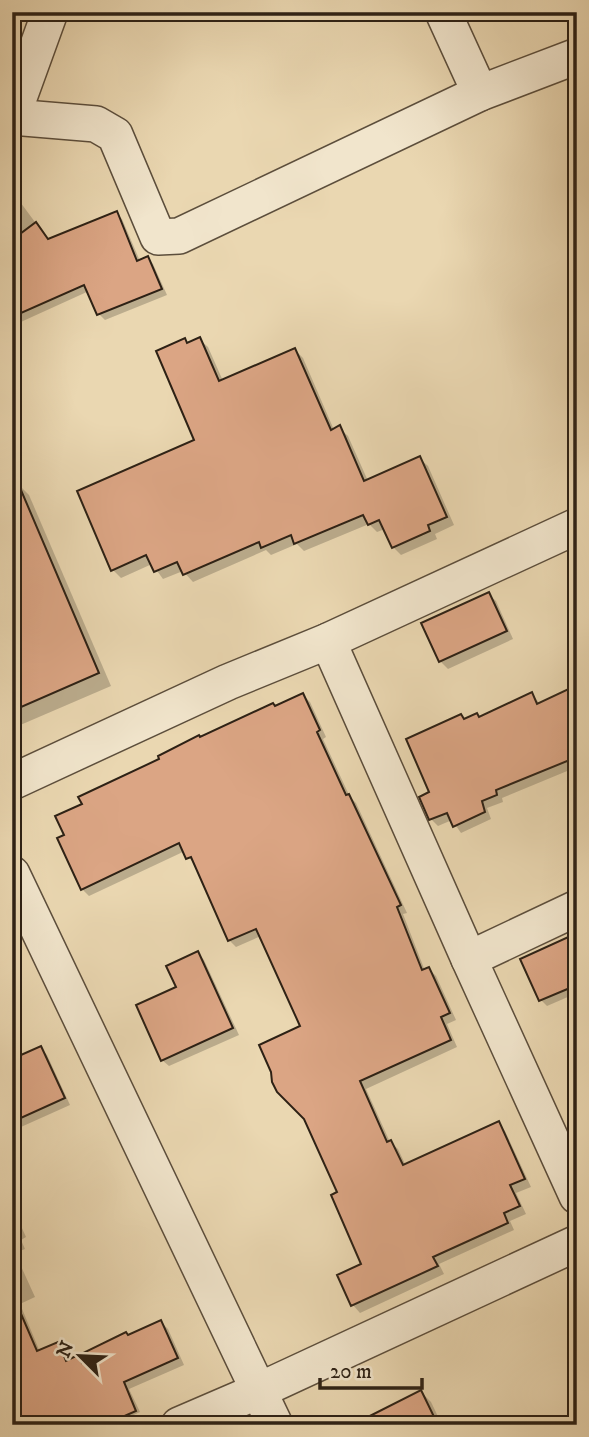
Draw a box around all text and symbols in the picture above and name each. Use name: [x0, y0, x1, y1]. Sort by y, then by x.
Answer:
north arrow: [46, 1322, 116, 1392]
text: N: [52, 1338, 80, 1362]
scale bar: [320, 1346, 421, 1390]
text: 20 m: [330, 1359, 372, 1385]

